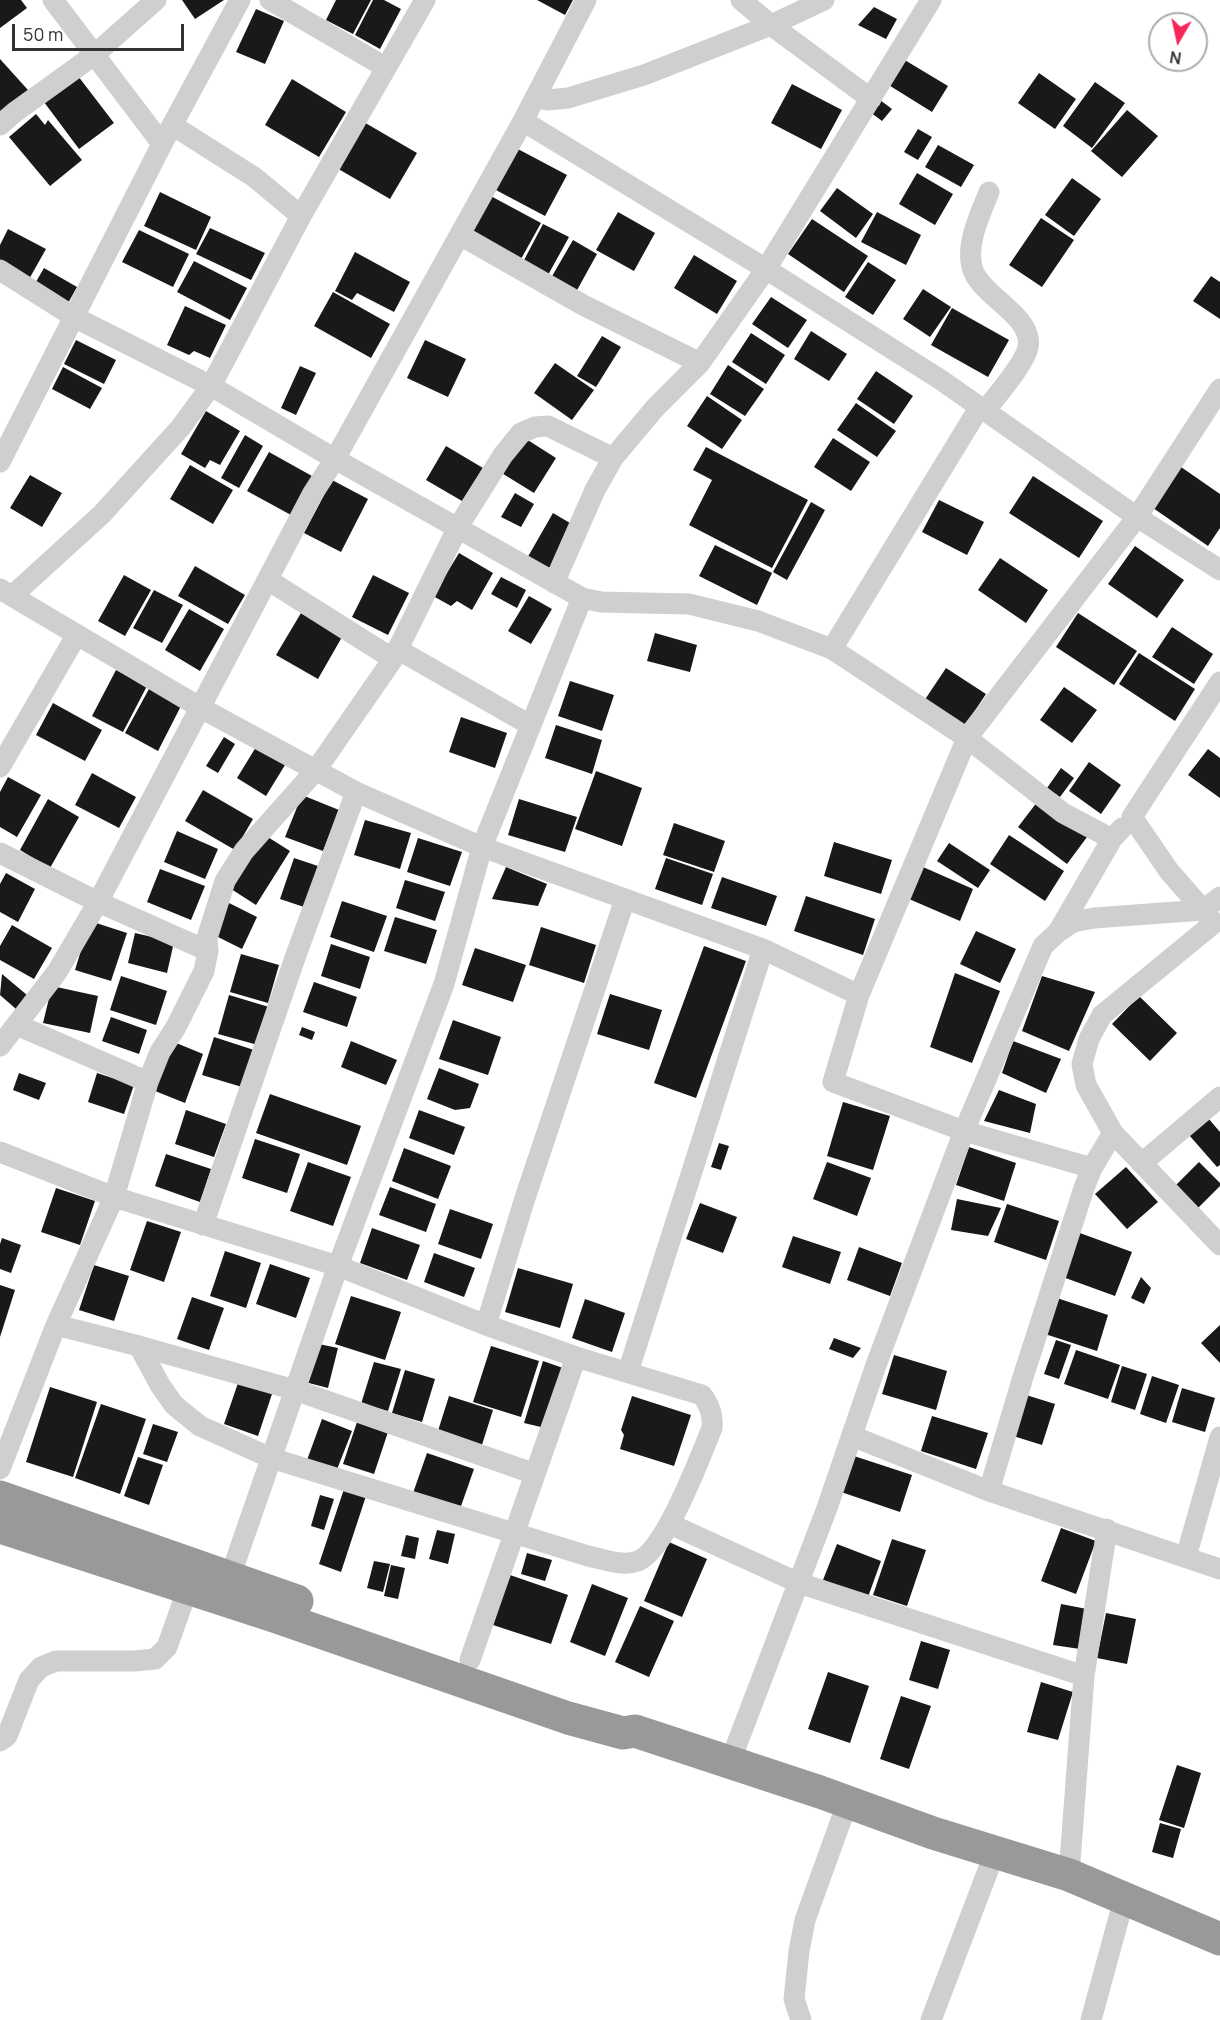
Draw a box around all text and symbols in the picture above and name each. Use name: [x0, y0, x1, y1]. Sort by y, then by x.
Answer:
scale bar: [15, 12, 188, 50]
north arrow: [1148, 12, 1208, 72]
text: 50 m: [23, 22, 63, 46]
text: N: [1168, 46, 1183, 70]

